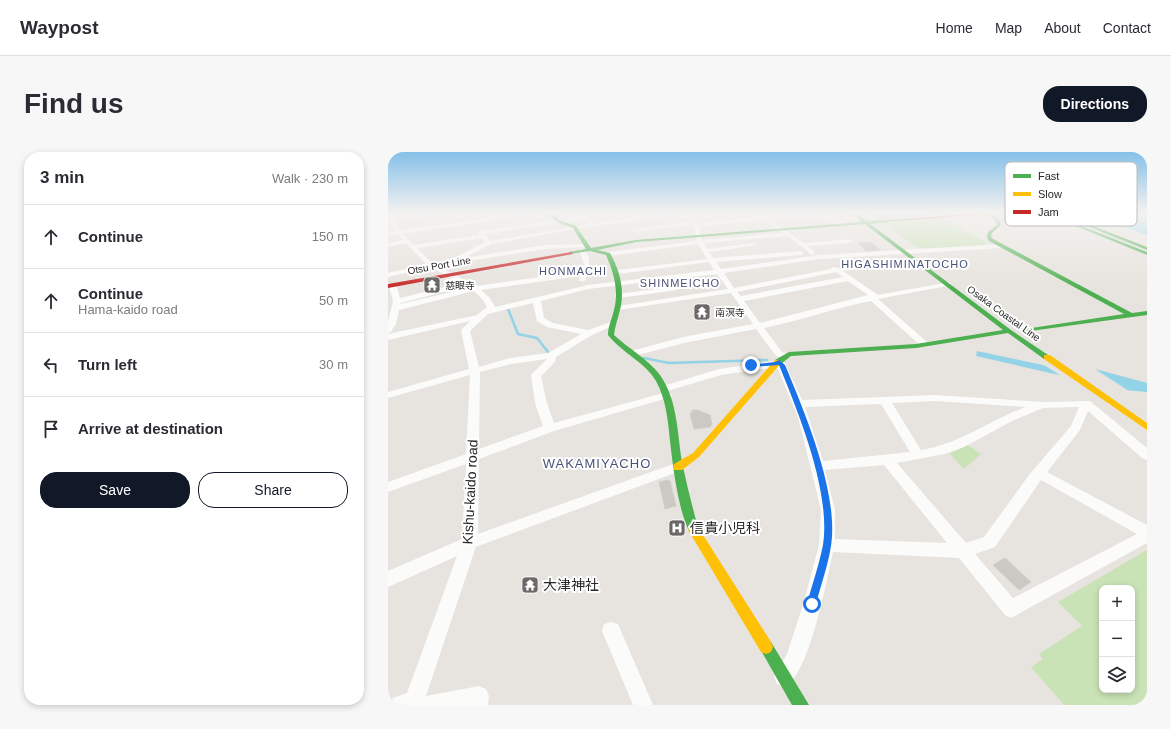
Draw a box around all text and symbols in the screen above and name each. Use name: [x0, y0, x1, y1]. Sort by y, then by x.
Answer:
text: Waypost: [20, 17, 98, 38]
text: Home: [936, 20, 973, 36]
text: Map: [995, 20, 1022, 36]
text: About: [1044, 20, 1081, 36]
text: Contact: [1103, 20, 1151, 36]
button: Directions: [1043, 86, 1147, 122]
text: Find us: [24, 88, 124, 119]
legend: [1005, 162, 1137, 226]
text: 3 min: [40, 168, 84, 187]
text: Fast: [1038, 170, 1059, 182]
text: Walk · 230 m: [272, 171, 348, 186]
text: Slow: [1038, 188, 1062, 200]
text: Jam: [1038, 206, 1059, 218]
icon: ahead: [40, 226, 62, 248]
text: Continue: [78, 228, 143, 245]
text: 150 m: [312, 229, 348, 244]
street label: Otsu Port Line: [407, 254, 472, 276]
district label: HIGASHIMINATOCHO: [841, 258, 969, 270]
district label: HONMACHI: [539, 265, 607, 277]
temple icon: 慈眼寺: [422, 275, 442, 295]
district label: SHINMEICHO: [640, 277, 720, 289]
place label: 慈眼寺: [445, 280, 475, 291]
street label: Osaka Coastal Line: [965, 283, 1043, 344]
text: Continue: [78, 285, 143, 302]
icon: ahead: [40, 290, 62, 312]
text: 50 m: [319, 293, 348, 308]
text: Hama-kaido road: [78, 302, 178, 317]
temple icon: 南溟寺: [692, 302, 712, 322]
place label: 南溟寺: [715, 307, 745, 318]
icon: left: [40, 354, 62, 376]
text: Turn left: [78, 356, 137, 373]
route end: [742, 356, 760, 374]
text: 30 m: [319, 357, 348, 372]
icon: arrive: [40, 418, 62, 440]
text: Arrive at destination: [78, 420, 223, 437]
street label: Kishu-kaido road: [459, 439, 481, 545]
district label: WAKAMIYACHO: [543, 456, 651, 471]
button: Save: [40, 472, 190, 508]
button: Share: [198, 472, 348, 508]
hospital icon: 信貴小児科: [667, 518, 687, 538]
place label: 信貴小児科: [690, 520, 760, 536]
temple icon: 大津神社: [520, 575, 540, 595]
place label: 大津神社: [543, 577, 599, 593]
map controls: [1099, 585, 1135, 693]
button: +: [1099, 585, 1135, 621]
route start: [803, 595, 821, 613]
button: −: [1099, 621, 1135, 657]
button: layers: [1099, 657, 1135, 693]

